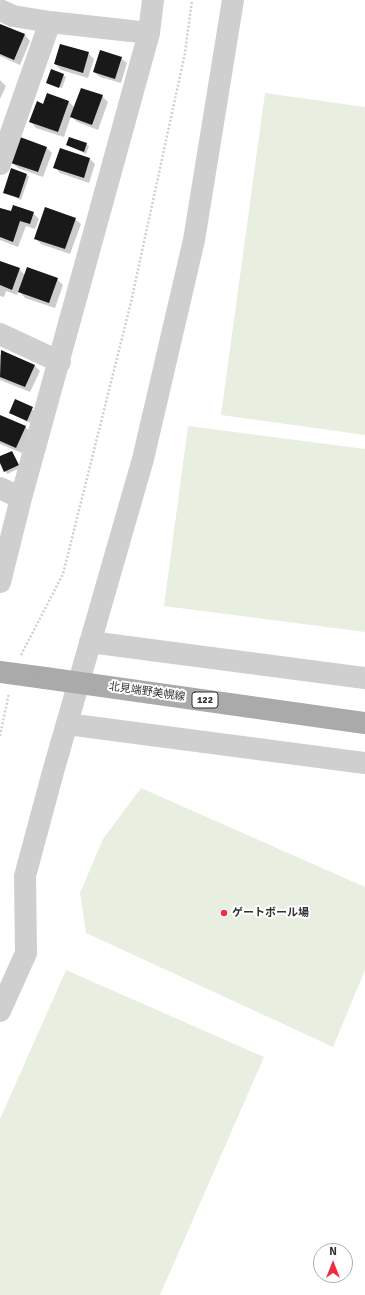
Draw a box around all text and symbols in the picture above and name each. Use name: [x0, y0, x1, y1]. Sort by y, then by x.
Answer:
street label: 北見端野美幌線: [108, 680, 186, 704]
road number: 122: [192, 692, 218, 708]
place label: ゲートボール場: [232, 906, 309, 920]
marker: ゲートボール場: [219, 908, 229, 918]
north arrow: [313, 1243, 353, 1283]
text: N: [329, 1245, 337, 1258]

